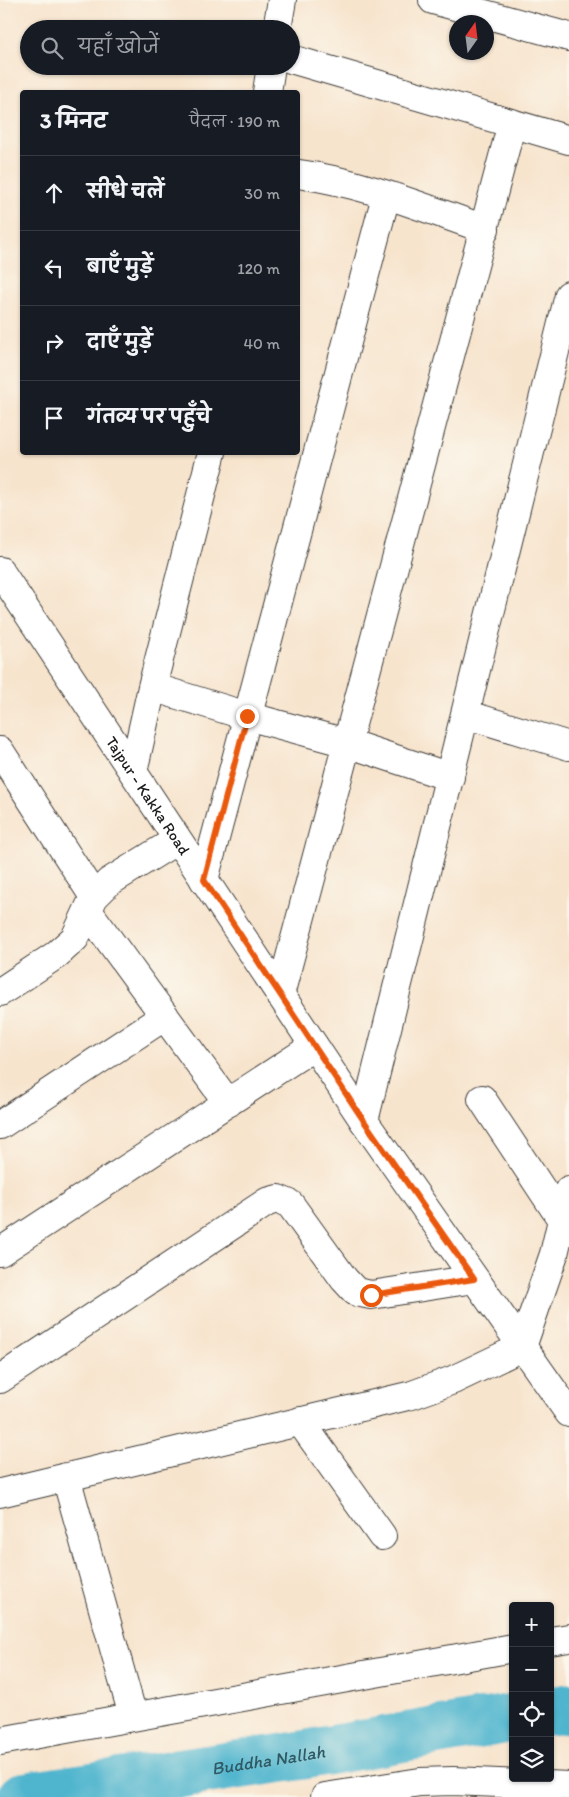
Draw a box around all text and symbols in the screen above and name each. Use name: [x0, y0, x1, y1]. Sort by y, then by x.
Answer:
north arrow: [449, 15, 494, 60]
search box: [20, 20, 300, 75]
icon: search: [38, 34, 66, 62]
text: यहाँ खोजें: [78, 35, 159, 58]
text: 3 मिनट: [40, 108, 107, 133]
text: पैदल · 190 m: [189, 112, 280, 131]
icon: ahead: [40, 179, 68, 207]
text: सीधे चलें: [87, 180, 164, 203]
text: 30 m: [244, 184, 280, 203]
icon: left: [40, 254, 68, 282]
text: बाएँ मुड़ें: [87, 255, 153, 278]
text: 120 m: [237, 259, 280, 278]
icon: right: [40, 329, 68, 357]
text: दाएँ मुड़ें: [87, 330, 153, 353]
text: 40 m: [243, 334, 280, 353]
icon: arrive: [40, 404, 68, 432]
text: गंतव्य पर पहुँचे: [87, 405, 211, 428]
route end: [236, 705, 259, 728]
street label: Tajpur - Kakka Road: [102, 733, 194, 859]
route start: [360, 1284, 383, 1307]
map controls: [509, 1602, 554, 1782]
button: +: [509, 1602, 554, 1647]
button: −: [509, 1647, 554, 1692]
button: locate: [509, 1692, 554, 1737]
button: layers: [509, 1737, 554, 1782]
water label: Buddha Nallah: [210, 1740, 327, 1780]

